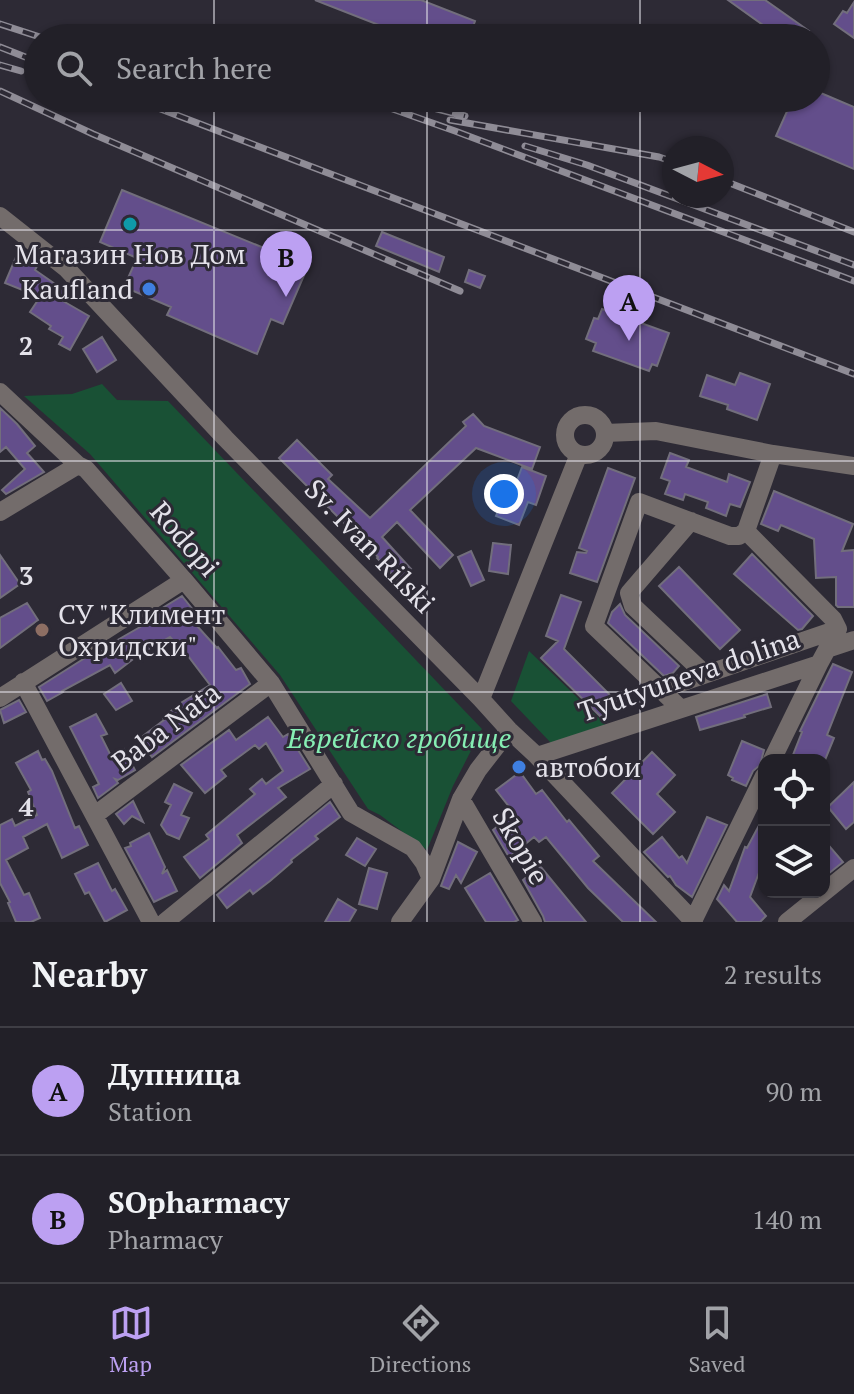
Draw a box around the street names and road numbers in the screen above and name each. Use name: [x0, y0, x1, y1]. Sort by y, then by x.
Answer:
street label: Sv. Ivan Rilski: [297, 471, 444, 621]
street label: Rodopi: [143, 493, 228, 584]
street label: Tyutyuneva dolina: [573, 619, 805, 730]
street label: Baba Nata: [104, 674, 227, 780]
street label: Skopie: [485, 801, 558, 891]

